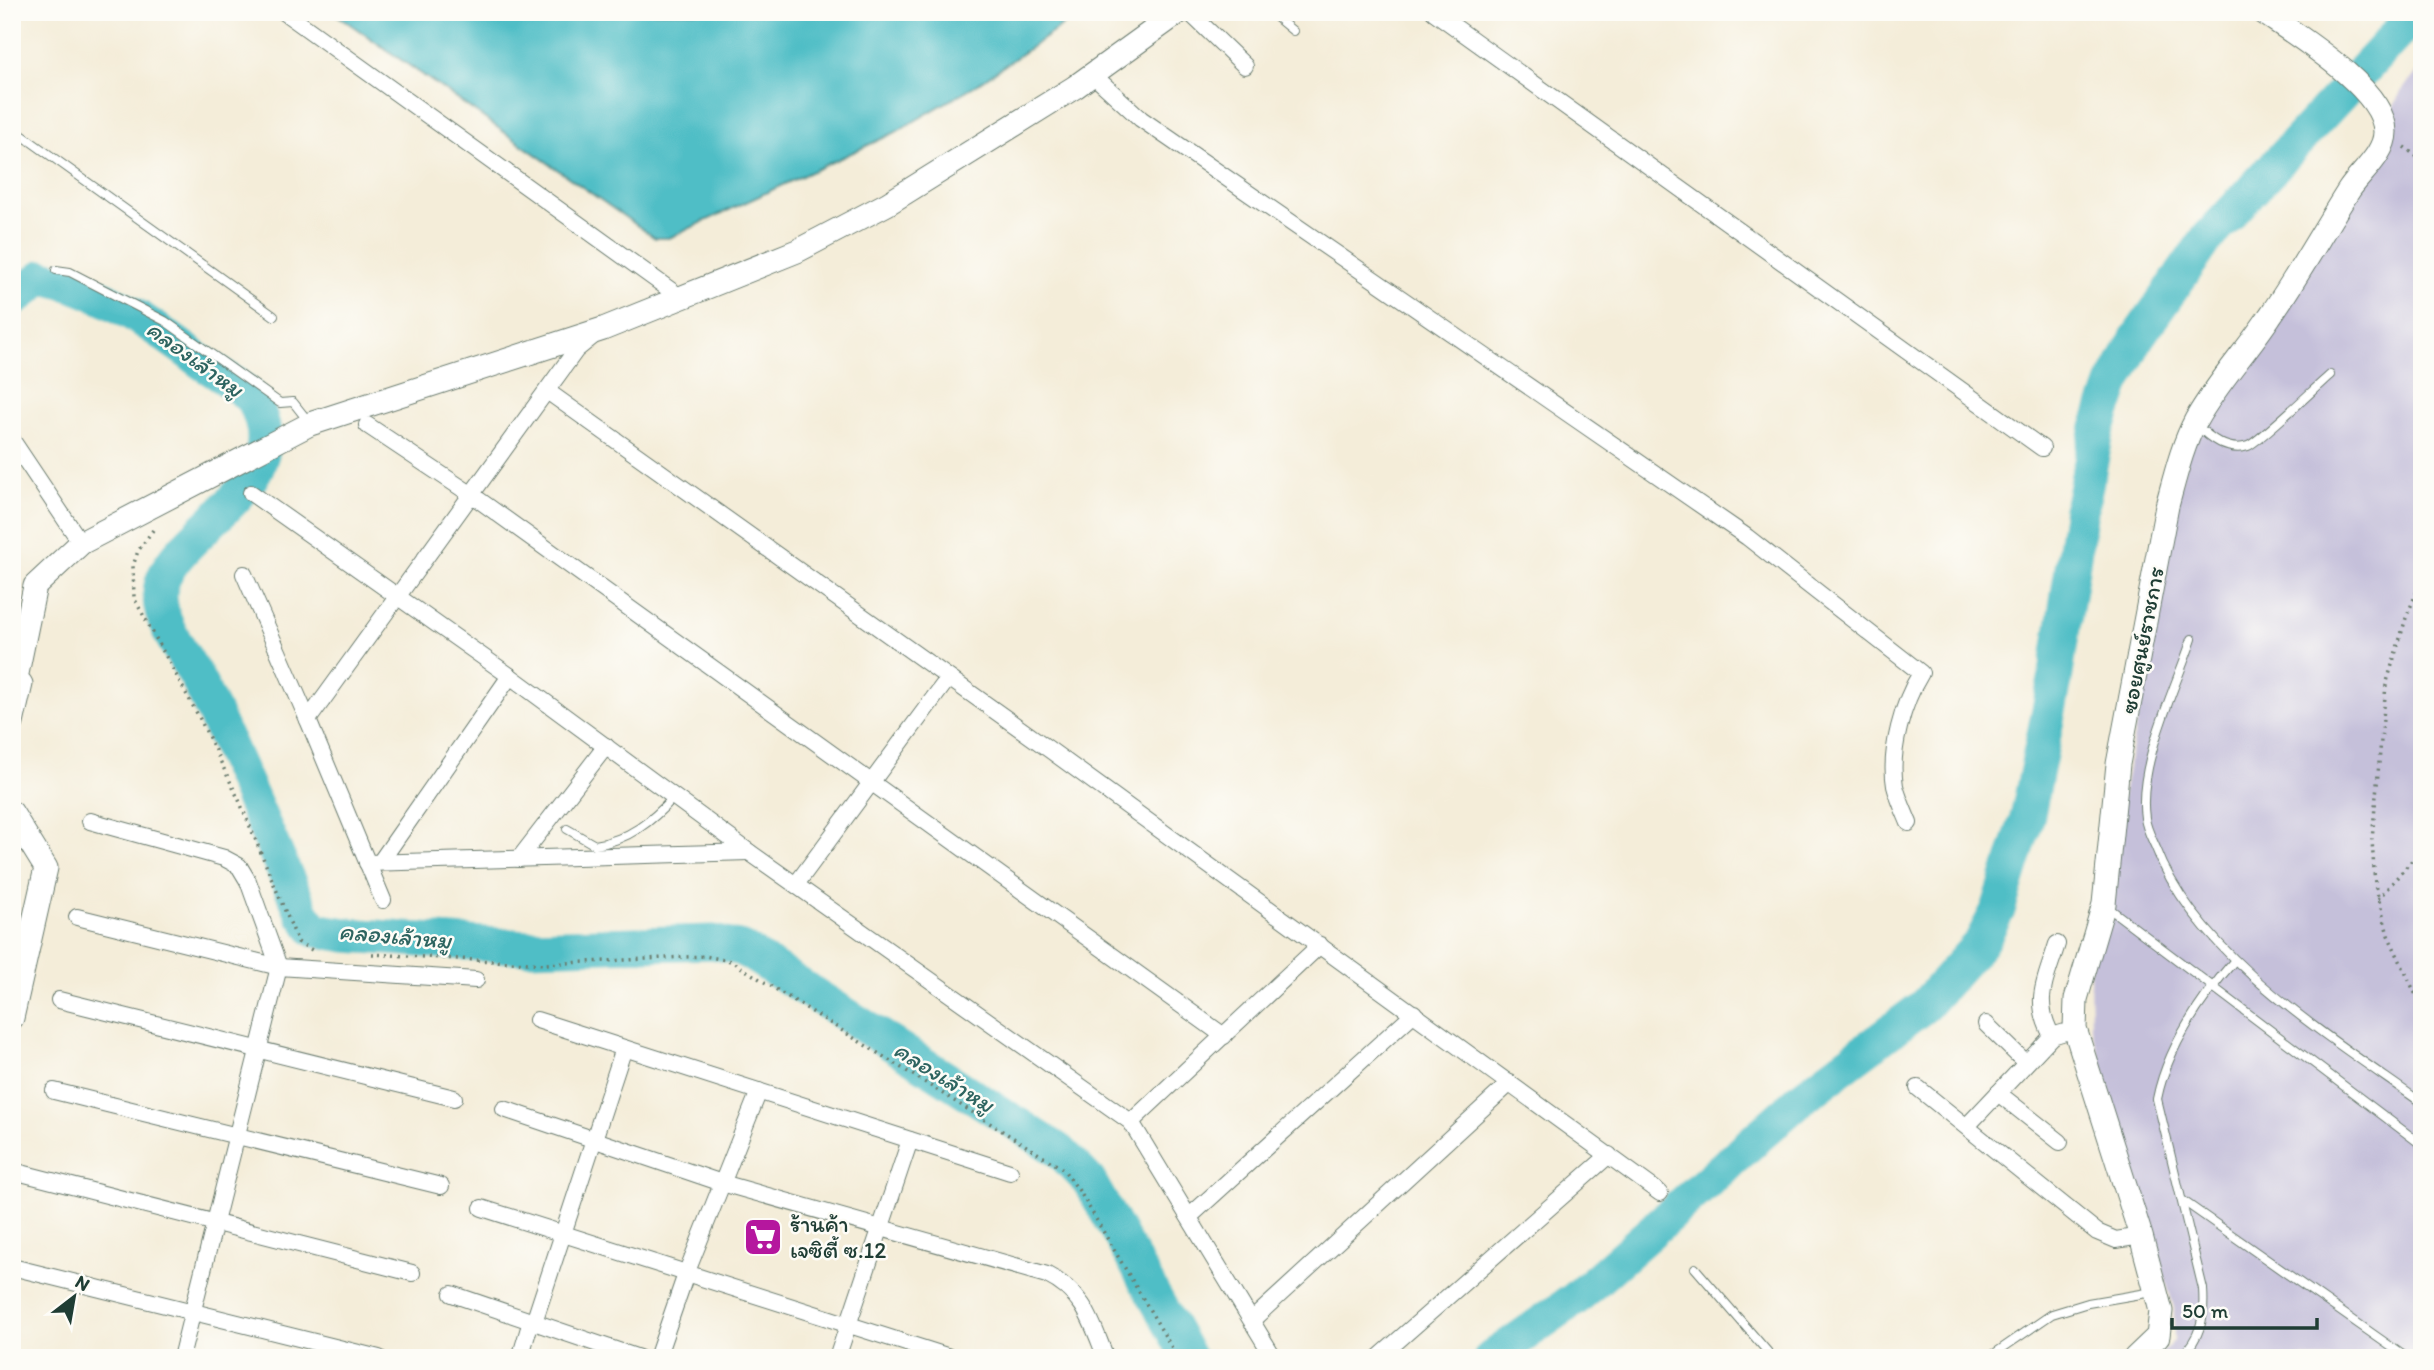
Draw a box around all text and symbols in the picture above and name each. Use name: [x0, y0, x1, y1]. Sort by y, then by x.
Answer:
water label: คลองเล้าหมู: [140, 314, 250, 406]
street label: ซอยศูนย์ราชการ: [2114, 564, 2172, 716]
water label: คลองเล้าหมู: [338, 916, 454, 957]
water label: คลองเล้าหมู: [888, 1035, 1001, 1121]
place label: ร้านค้า เจซิตี้ ซ.12: [790, 1210, 886, 1264]
supermarket icon: ร้านค้า เจซิตี้ ซ.12: [742, 1216, 784, 1258]
north arrow: [38, 1262, 108, 1332]
text: N: [71, 1270, 94, 1296]
scale bar: [2172, 1286, 2317, 1330]
text: 50 m: [2182, 1298, 2229, 1323]

